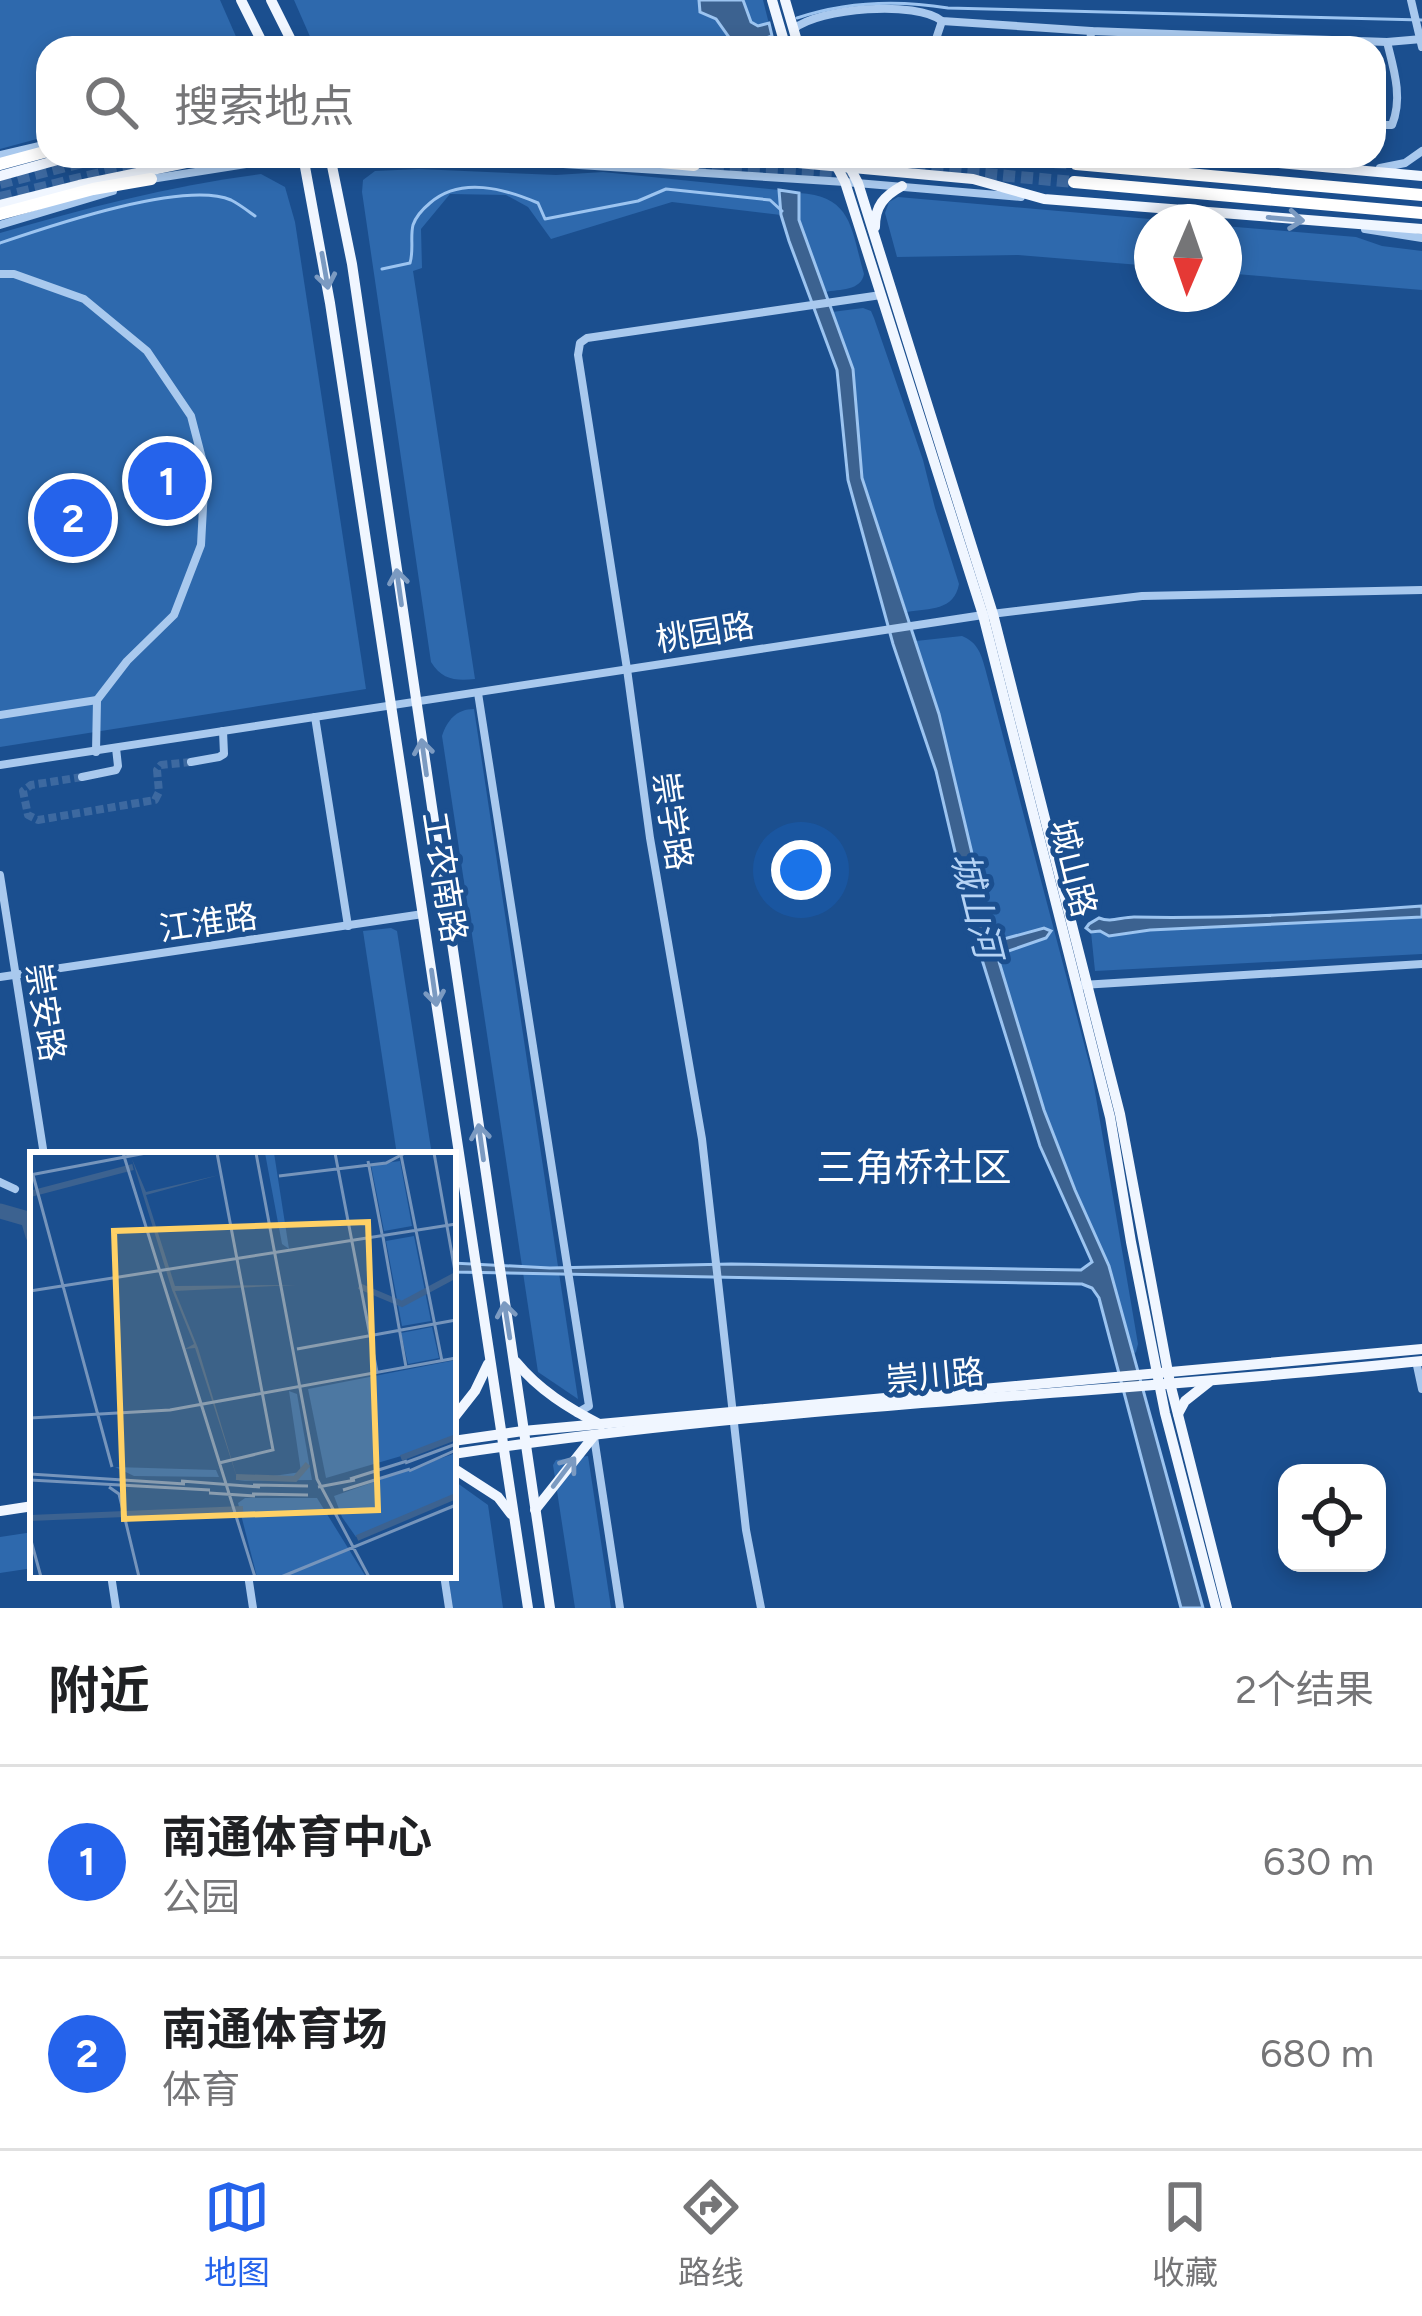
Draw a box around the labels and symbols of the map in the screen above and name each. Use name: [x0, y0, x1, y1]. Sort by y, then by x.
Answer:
north arrow: [1134, 204, 1242, 312]
one-way arrow: [1266, 208, 1305, 231]
one-way arrow: [314, 251, 337, 290]
pin: 1: [128, 436, 206, 526]
pin: 2: [34, 473, 112, 563]
one-way arrow: [387, 568, 410, 607]
street label: 桃园路: [653, 605, 757, 659]
one-way arrow: [412, 738, 435, 777]
street label: 崇学路: [646, 769, 700, 873]
street label: 工农南路: [415, 809, 474, 945]
street label: 城山路: [1043, 815, 1104, 921]
your location: [771, 840, 831, 900]
water label: 城山河: [943, 848, 1012, 969]
street label: 江淮路: [156, 896, 260, 949]
street label: 崇安路: [19, 960, 73, 1064]
one-way arrow: [423, 968, 446, 1007]
one-way arrow: [469, 1124, 492, 1163]
district label: 三角桥社区: [816, 1144, 1012, 1191]
inset map: [30, 1152, 456, 1578]
one-way arrow: [495, 1301, 518, 1340]
street label: 崇川路: [884, 1352, 986, 1399]
one-way arrow: [550, 1457, 576, 1489]

